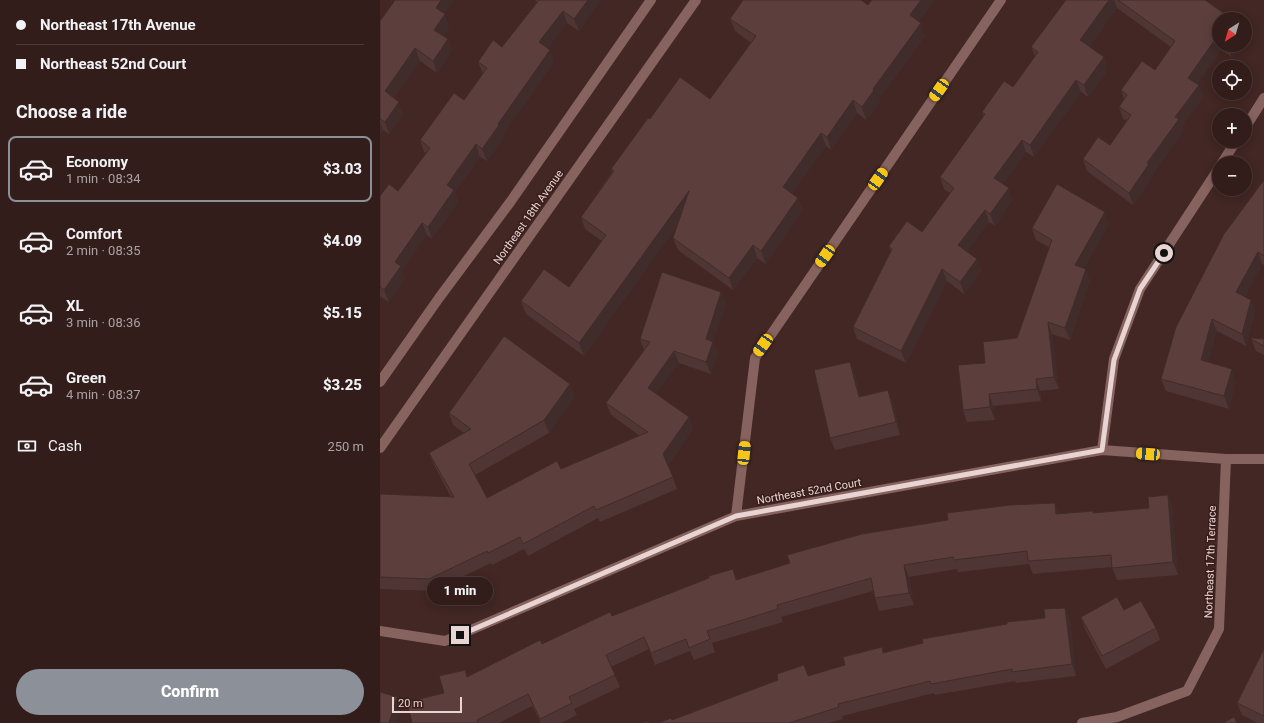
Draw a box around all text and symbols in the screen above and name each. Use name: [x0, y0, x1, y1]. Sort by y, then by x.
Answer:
north arrow: [1212, 12, 1252, 52]
map controls: [1212, 12, 1252, 196]
text: Northeast 17th Avenue: [40, 16, 196, 34]
text: Northeast 52nd Court: [40, 55, 186, 73]
button: locate: [1212, 60, 1252, 100]
car: [927, 77, 951, 103]
text: Choose a ride: [16, 101, 127, 122]
button: +: [1212, 108, 1252, 148]
icon: car: [18, 151, 54, 187]
text: Economy: [66, 153, 128, 171]
button: −: [1212, 156, 1252, 196]
text: $3.03: [323, 160, 362, 178]
car: [866, 166, 890, 192]
street label: Northeast 18th Avenue: [491, 167, 566, 267]
text: 1 min · 08:34: [66, 171, 141, 186]
icon: car: [18, 223, 54, 259]
text: Comfort: [66, 225, 122, 243]
text: $4.09: [323, 232, 362, 250]
text: 2 min · 08:35: [66, 243, 141, 258]
car: [813, 243, 837, 269]
route start: [1155, 244, 1173, 262]
icon: car: [18, 295, 54, 331]
text: XL: [66, 297, 84, 315]
text: $5.15: [323, 304, 362, 322]
text: 3 min · 08:36: [66, 315, 141, 330]
car: [751, 332, 775, 358]
icon: car: [18, 367, 54, 403]
text: Green: [66, 369, 106, 387]
text: $3.25: [323, 376, 362, 394]
text: 4 min · 08:37: [66, 387, 141, 402]
icon: cash: [16, 435, 38, 457]
text: Cash: [48, 437, 82, 455]
text: 250 m: [327, 439, 364, 454]
car: [737, 440, 751, 466]
car: [1136, 447, 1160, 461]
street label: Northeast 52nd Court: [756, 476, 863, 507]
street label: Northeast 17th Terrace: [1202, 505, 1219, 619]
callout: 1 min: [427, 577, 493, 605]
text: 1 min: [444, 583, 476, 598]
route end: [451, 626, 469, 644]
button: Confirm: [16, 669, 364, 715]
scale bar: [392, 695, 462, 714]
text: 20 m: [398, 697, 423, 710]

